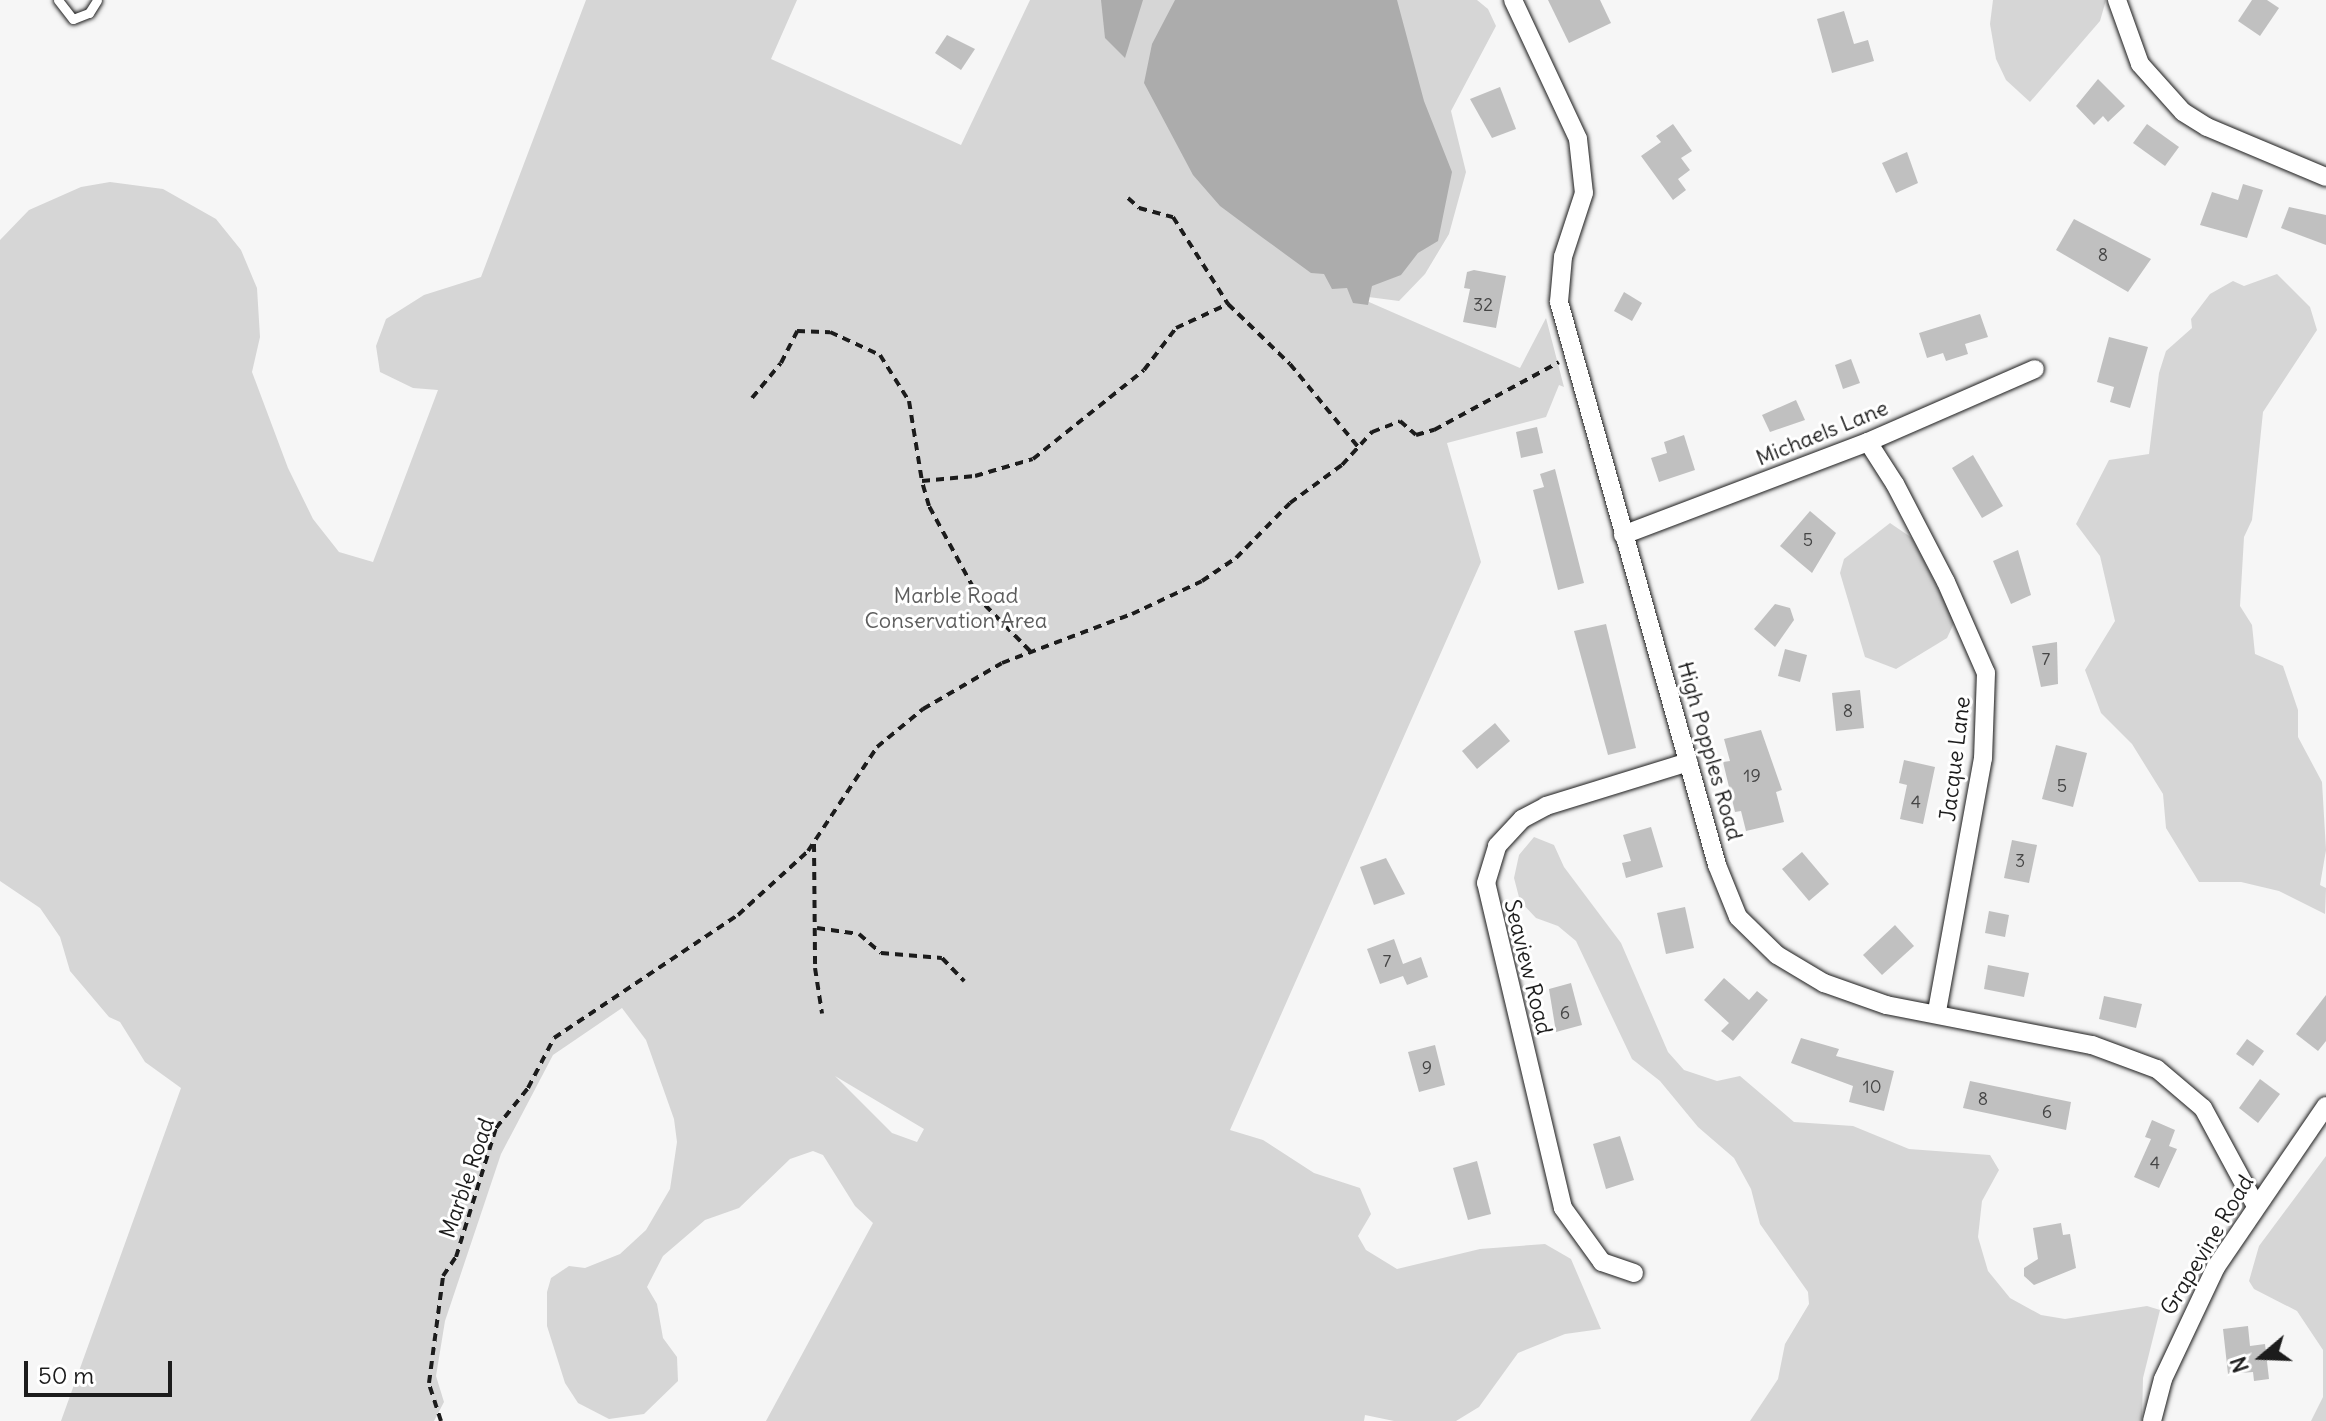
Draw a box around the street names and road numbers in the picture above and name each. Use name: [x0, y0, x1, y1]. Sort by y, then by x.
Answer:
street label: Michaels Lane: [1752, 395, 1892, 471]
street label: High Popples Road: [1672, 659, 1748, 843]
street label: Jacque Lane: [1934, 695, 1976, 823]
street label: Seaview Road: [1498, 897, 1558, 1037]
street label: Marble Road: [434, 1115, 500, 1241]
street label: Grapevine Road: [2155, 1170, 2259, 1320]

